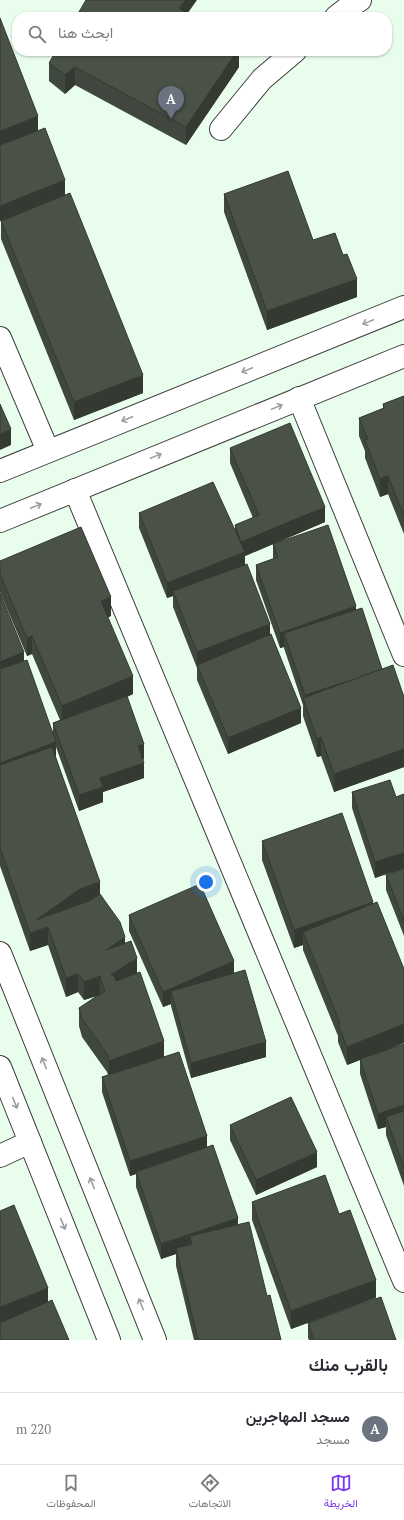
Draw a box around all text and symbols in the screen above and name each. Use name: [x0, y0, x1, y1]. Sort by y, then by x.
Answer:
search box: [12, 12, 392, 56]
text: ابحث هنا: [58, 22, 113, 42]
icon: search: [26, 23, 48, 45]
pin: A: [158, 86, 184, 119]
one-way arrow: [362, 318, 374, 326]
one-way arrow: [242, 367, 254, 375]
one-way arrow: [270, 403, 282, 411]
one-way arrow: [121, 416, 133, 424]
one-way arrow: [150, 452, 162, 460]
one-way arrow: [30, 501, 42, 509]
your location: [196, 872, 216, 892]
one-way arrow: [40, 1057, 47, 1069]
one-way arrow: [11, 1097, 19, 1109]
one-way arrow: [88, 1178, 96, 1190]
one-way arrow: [59, 1218, 67, 1230]
one-way arrow: [136, 1298, 144, 1310]
text: بالقرب منك: [309, 1353, 388, 1376]
text: مسجد المهاجرين: [246, 1406, 350, 1426]
text: 220 m: [16, 1420, 51, 1438]
text: A: [370, 1420, 380, 1438]
text: مسجد: [316, 1430, 350, 1448]
tab: المحفوظات: [46, 1472, 96, 1513]
tab: الاتجاهات: [188, 1472, 231, 1513]
tab: الخريطة: [324, 1472, 358, 1513]

